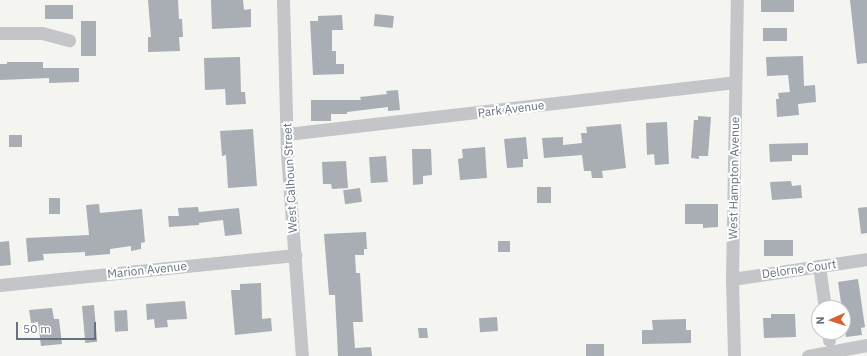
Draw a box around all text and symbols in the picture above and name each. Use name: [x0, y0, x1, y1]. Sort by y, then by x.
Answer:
street label: Park Avenue: [477, 98, 545, 120]
street label: West Hampton Avenue: [726, 117, 742, 239]
street label: West Calhoun Street: [280, 123, 300, 233]
street label: Delorne Court: [761, 257, 837, 281]
street label: Marion Avenue: [106, 259, 188, 281]
north arrow: [811, 300, 851, 340]
scale bar: [18, 314, 98, 340]
text: N: [813, 316, 827, 325]
text: 50 m: [23, 321, 51, 336]

